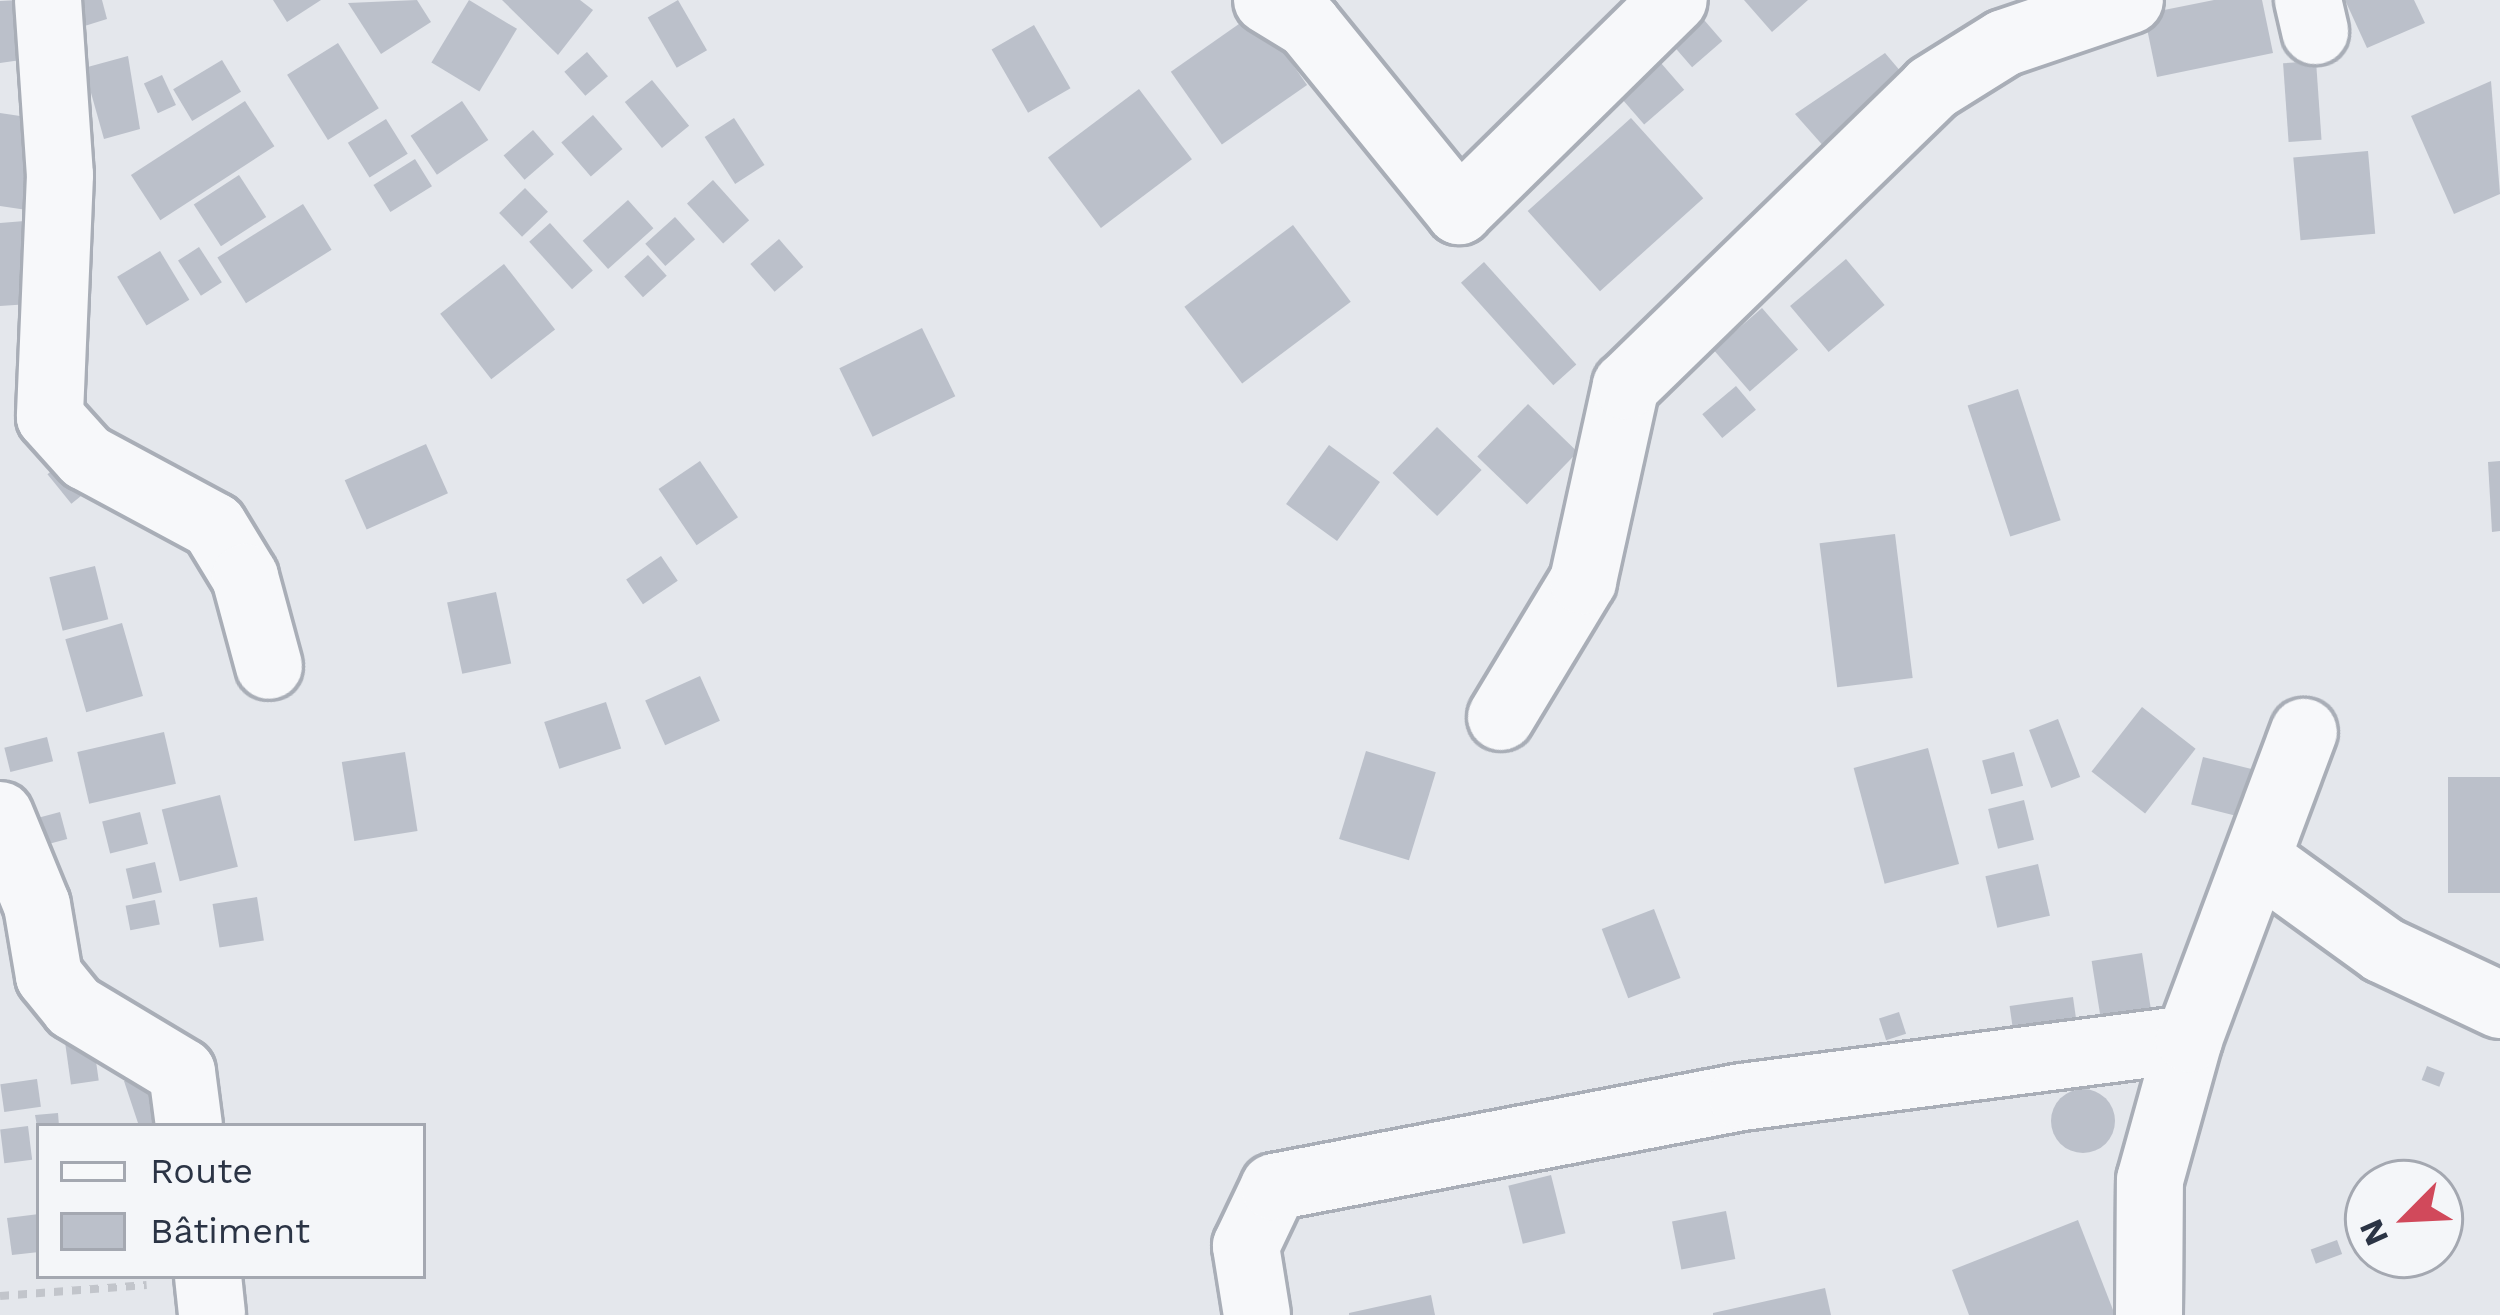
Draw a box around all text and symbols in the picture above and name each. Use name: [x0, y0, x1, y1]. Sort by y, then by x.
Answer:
legend: [36, 1123, 426, 1279]
text: Route: [150, 1150, 253, 1192]
north arrow: [2344, 1159, 2464, 1279]
text: Bâtiment: [150, 1210, 310, 1252]
text: N: [2351, 1214, 2396, 1252]

